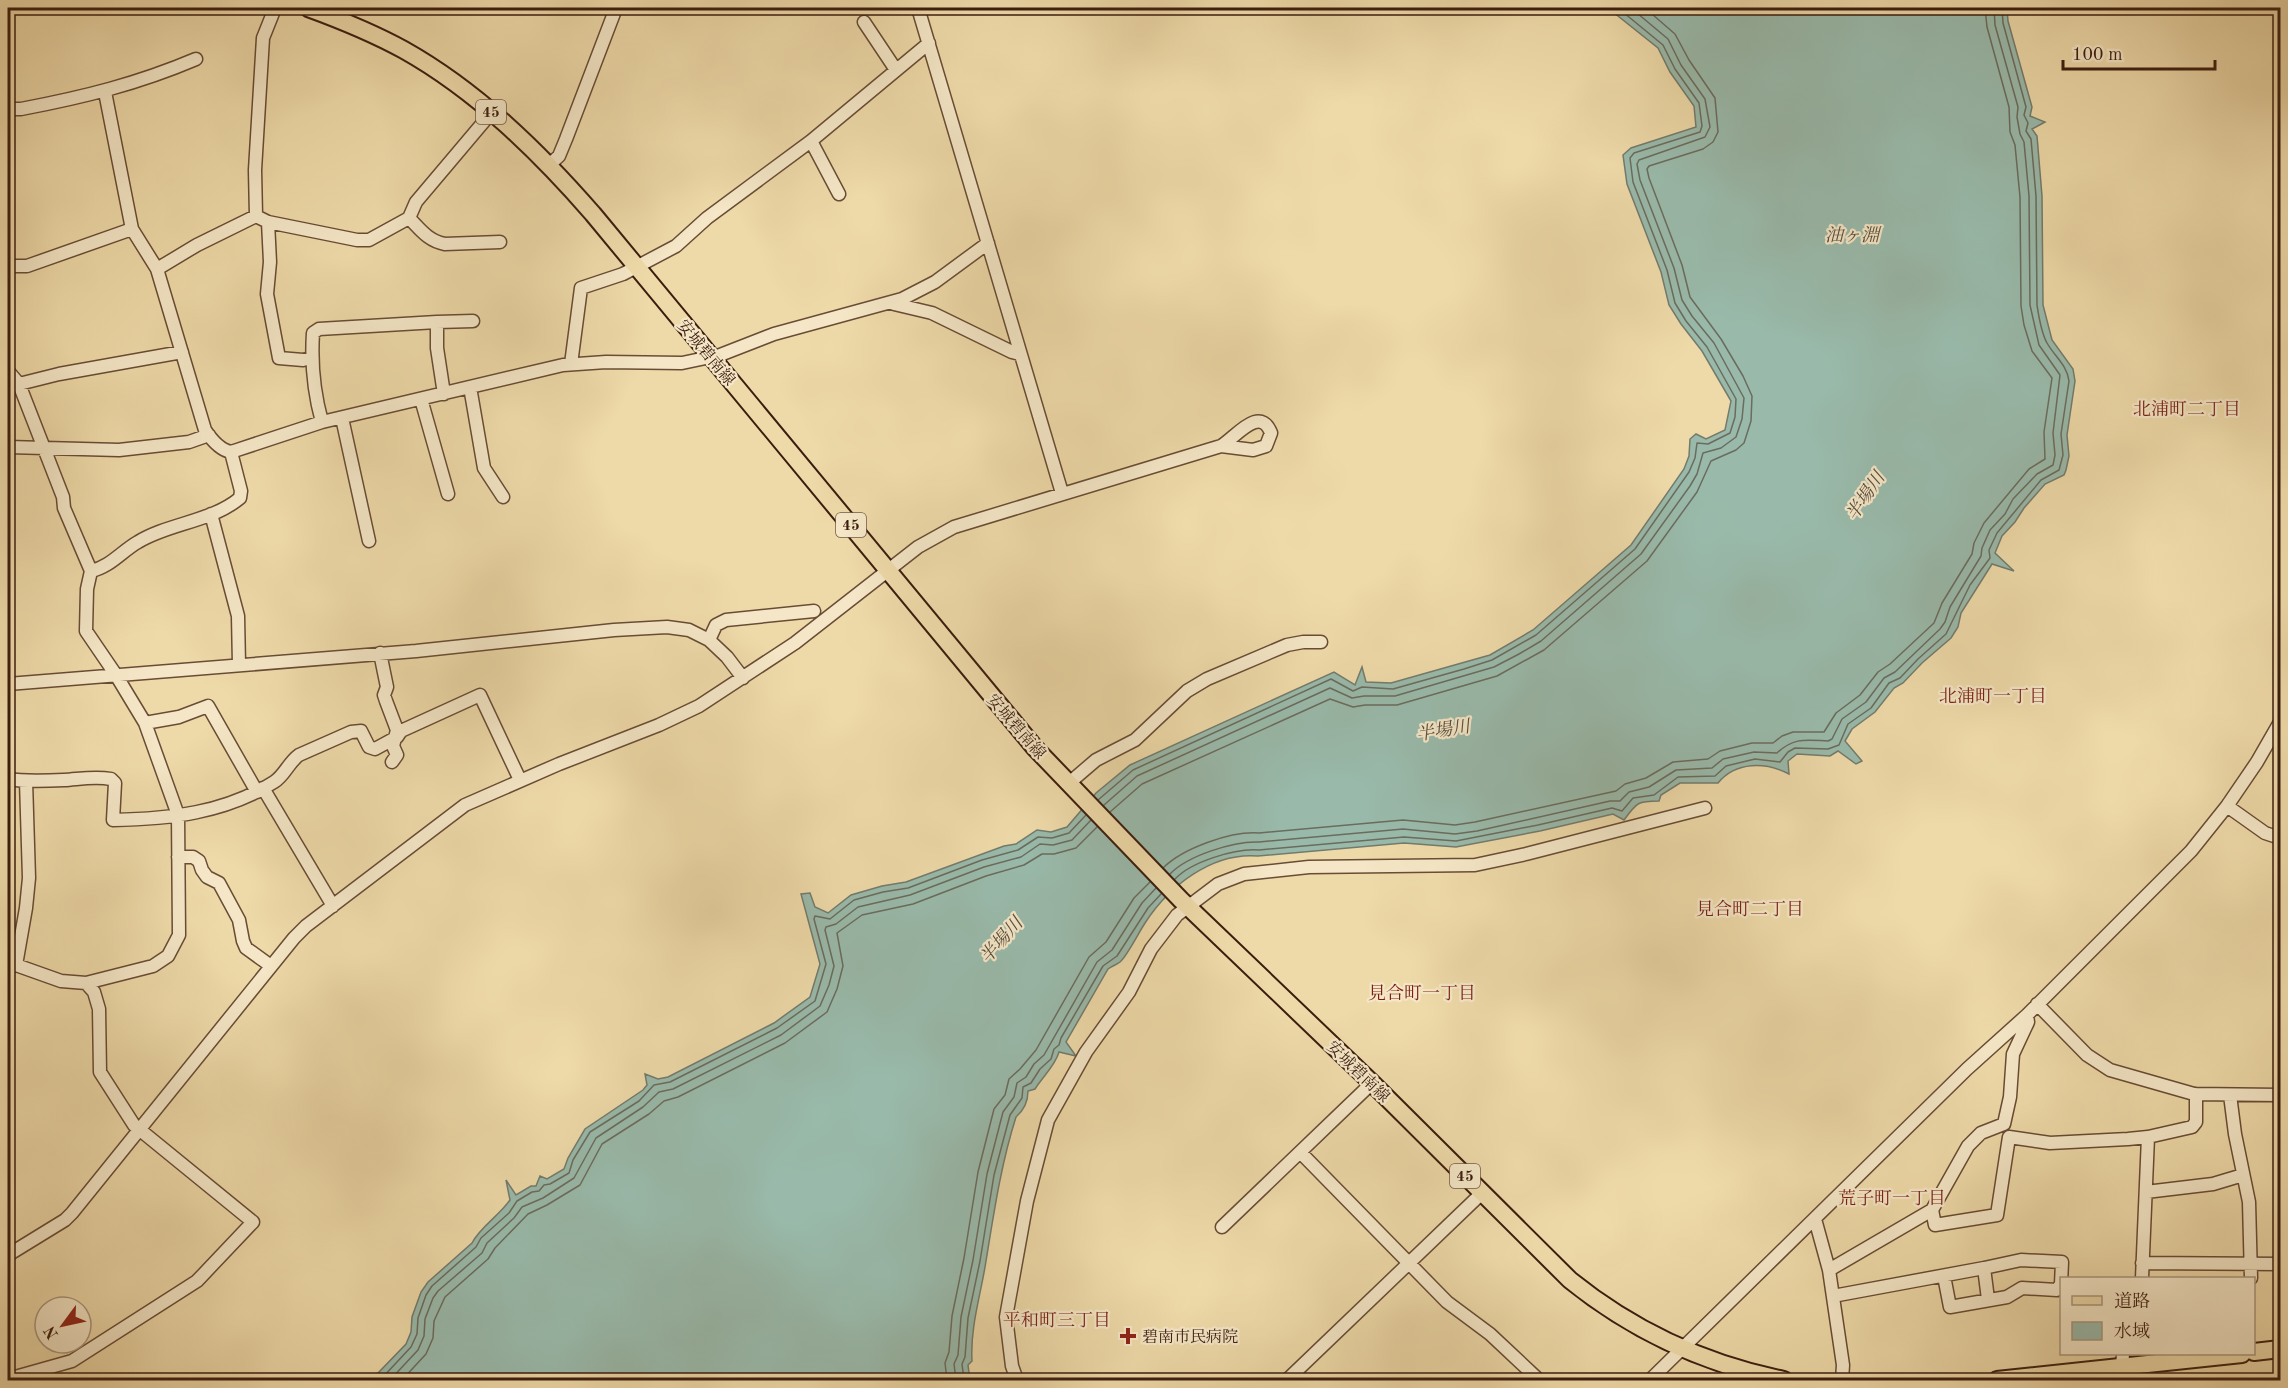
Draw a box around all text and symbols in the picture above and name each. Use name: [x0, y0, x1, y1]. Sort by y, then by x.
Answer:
scale bar: [2063, 33, 2214, 71]
text: 100 m: [2072, 46, 2123, 64]
road number: 45: [476, 100, 506, 124]
water label: 油ヶ淵: [1825, 225, 1882, 245]
street label: 安城碧南線: [674, 316, 739, 389]
district label: 北浦町二丁目: [2133, 400, 2241, 419]
water label: 半場川: [1842, 466, 1890, 524]
road number: 45: [836, 513, 866, 537]
district label: 北浦町一丁目: [1939, 687, 2047, 706]
street label: 安城碧南線: [983, 691, 1049, 763]
water label: 半場川: [1415, 716, 1473, 744]
district label: 見合町二丁目: [1696, 899, 1804, 919]
water label: 半場川: [976, 912, 1028, 967]
district label: 見合町一丁目: [1368, 983, 1476, 1003]
street label: 安城碧南線: [1323, 1037, 1393, 1106]
road number: 45: [1450, 1164, 1480, 1188]
district label: 荒子町一丁目: [1838, 1189, 1946, 1208]
legend: [2060, 1277, 2255, 1355]
text: 道路: [2114, 1291, 2150, 1311]
north arrow: [33, 1295, 93, 1355]
district label: 平和町三丁目: [1003, 1310, 1111, 1330]
text: 水域: [2114, 1321, 2150, 1341]
text: N: [42, 1322, 62, 1342]
marker: 碧南市民病院: [1119, 1327, 1137, 1345]
place label: 碧南市民病院: [1142, 1328, 1238, 1346]

